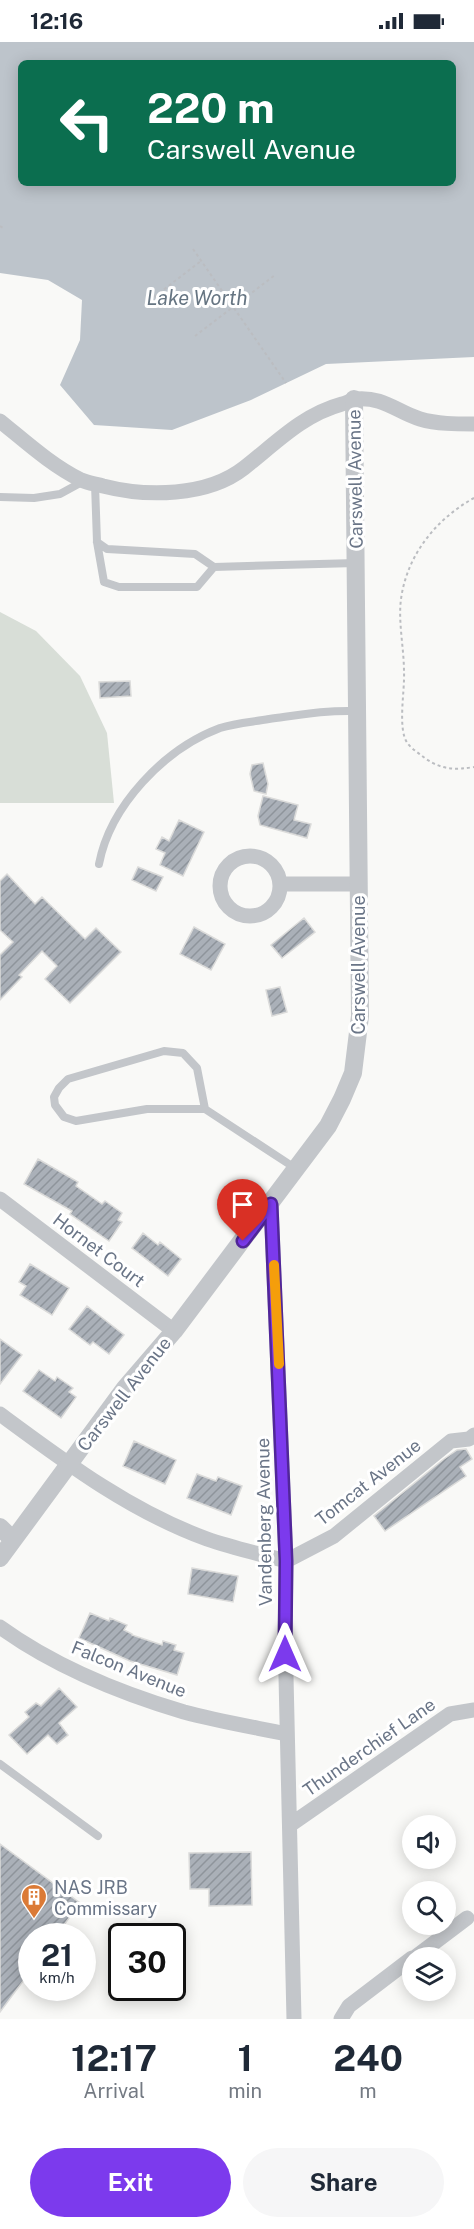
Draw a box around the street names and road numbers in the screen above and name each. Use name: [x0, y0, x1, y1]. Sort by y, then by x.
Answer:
street label: Carswell Avenue: [343, 409, 367, 549]
street label: Carswell Avenue: [348, 895, 369, 1035]
street label: Hornet Court: [49, 1209, 149, 1291]
street label: Carswell Avenue: [73, 1333, 175, 1455]
street label: Tomcat Avenue: [311, 1434, 425, 1530]
street label: Vandenberg Avenue: [252, 1438, 276, 1606]
street label: Falcon Avenue: [69, 1636, 189, 1702]
street label: Thunderchief Lane: [299, 1694, 439, 1800]

